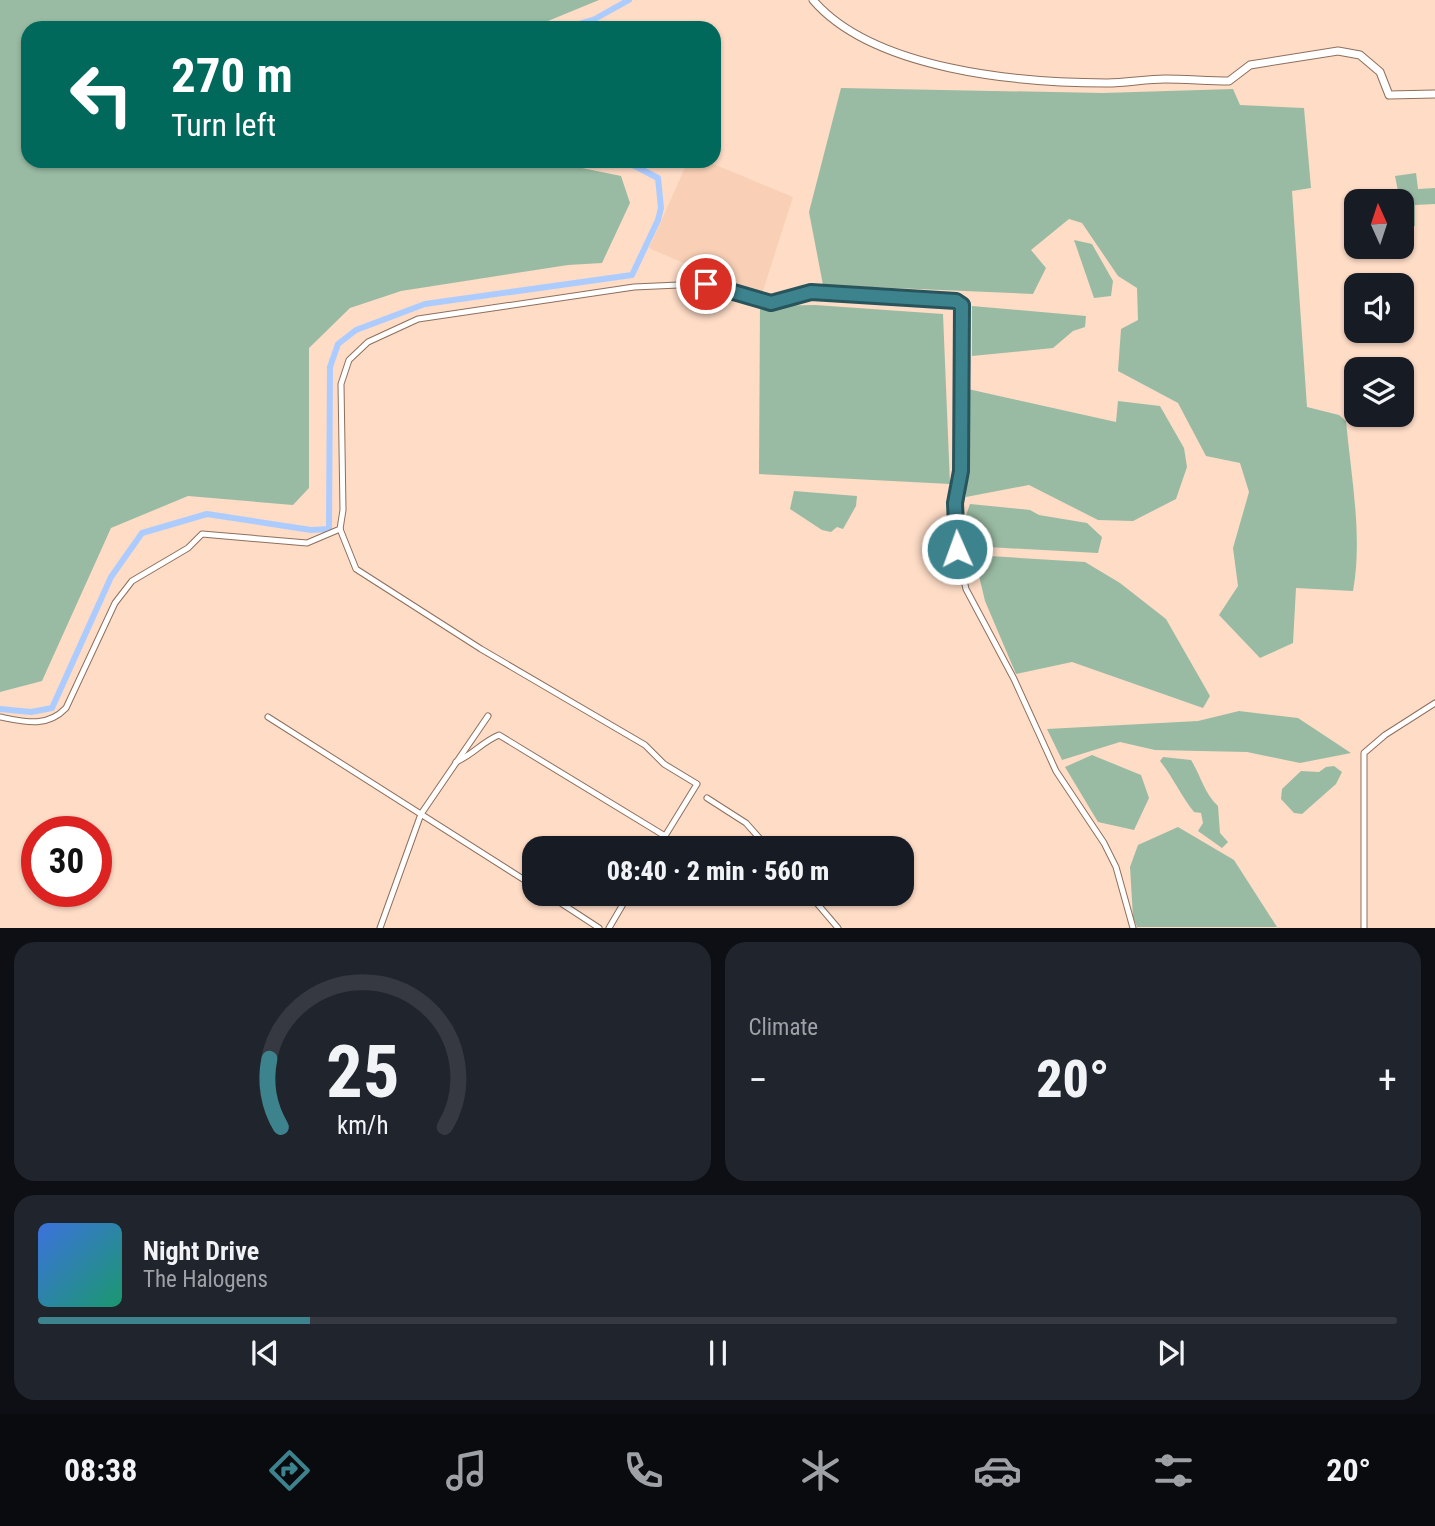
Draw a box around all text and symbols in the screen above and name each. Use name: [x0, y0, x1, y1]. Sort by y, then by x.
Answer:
text: 270 m: [171, 47, 293, 104]
icon: left: [56, 49, 147, 140]
text: Turn left: [171, 106, 276, 144]
north arrow: [1344, 189, 1414, 259]
map controls: [1344, 189, 1414, 427]
pin: [676, 254, 736, 314]
icon: arrive: [687, 265, 725, 303]
button: sound: [1344, 273, 1414, 343]
button: layers: [1344, 357, 1414, 427]
position arrow: [920, 512, 994, 586]
speed limit sign: 30: [21, 816, 112, 907]
text: 08:40 · 2 min · 560 m: [607, 856, 829, 886]
text: Climate: [749, 1014, 818, 1041]
text: 25: [325, 1030, 399, 1116]
text: 20°: [1036, 1049, 1109, 1110]
text: −: [749, 1058, 768, 1102]
text: +: [1378, 1058, 1397, 1102]
text: km/h: [337, 1111, 388, 1140]
text: Night Drive: [143, 1236, 259, 1266]
text: The Halogens: [143, 1266, 268, 1293]
icon: previous: [246, 1334, 284, 1372]
icon: pause: [699, 1334, 737, 1372]
icon: next: [1152, 1334, 1190, 1372]
icon: directions: [265, 1446, 314, 1495]
icon: music: [442, 1446, 491, 1495]
icon: phone: [619, 1446, 668, 1495]
icon: climate: [796, 1446, 845, 1495]
icon: car: [973, 1446, 1022, 1495]
icon: filters: [1149, 1446, 1198, 1495]
text: 08:38: [64, 1451, 137, 1489]
text: 20°: [1326, 1451, 1371, 1489]

